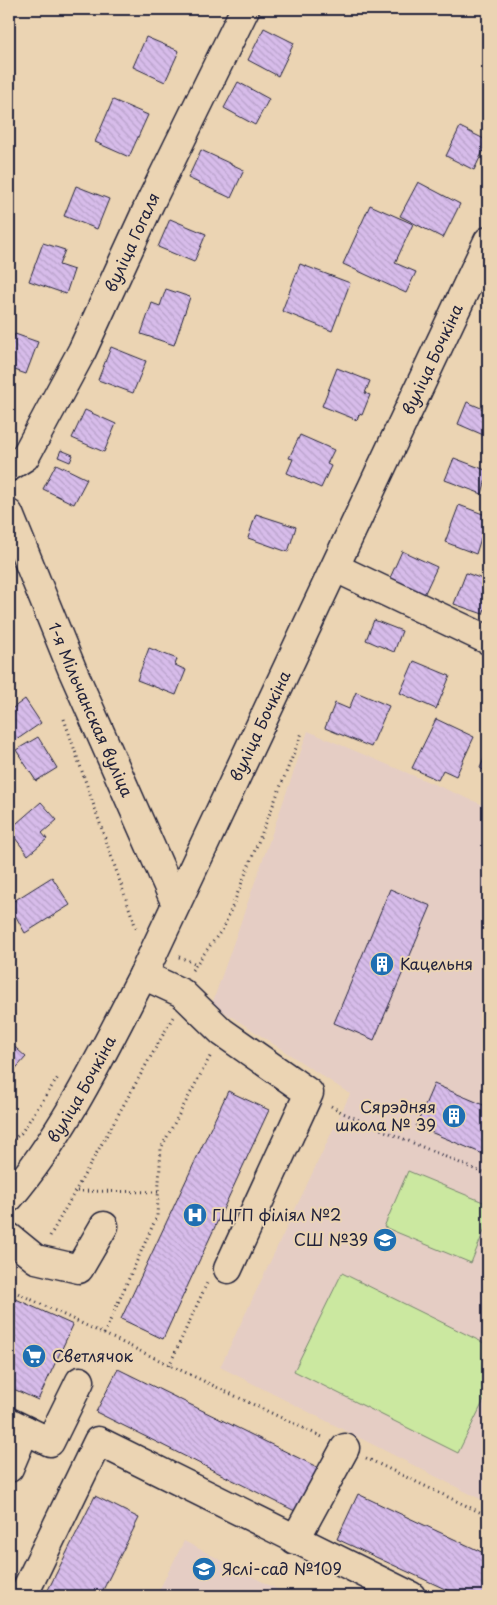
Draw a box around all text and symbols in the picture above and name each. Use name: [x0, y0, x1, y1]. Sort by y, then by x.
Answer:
street label: вуліца Гогаля: [98, 188, 165, 296]
street label: вуліца Бочкіна: [395, 299, 468, 418]
street label: 1-я Мільчанская вуліца: [43, 618, 140, 801]
street label: вуліца Бочкіна: [223, 666, 296, 785]
building icon: Кацельня: [369, 951, 395, 977]
place label: Кацельня: [400, 951, 473, 975]
street label: вуліца Бочкіна: [40, 1031, 121, 1147]
place label: Сярэдняя школа № 39: [335, 1094, 436, 1136]
building icon: Сярэдняя школа № 39: [441, 1103, 467, 1129]
hospital icon: ГЦГП філіял №2: [182, 1202, 208, 1228]
place label: ГЦГП філіял №2: [212, 1202, 341, 1226]
place label: СШ №39: [294, 1227, 368, 1251]
school or university icon: СШ №39: [372, 1227, 398, 1253]
supermarket icon: Светлячок: [21, 1343, 47, 1369]
place label: Светлячок: [52, 1343, 134, 1367]
school or university icon: Яслі-сад №109: [191, 1556, 217, 1582]
place label: Яслі-сад №109: [222, 1556, 342, 1580]

